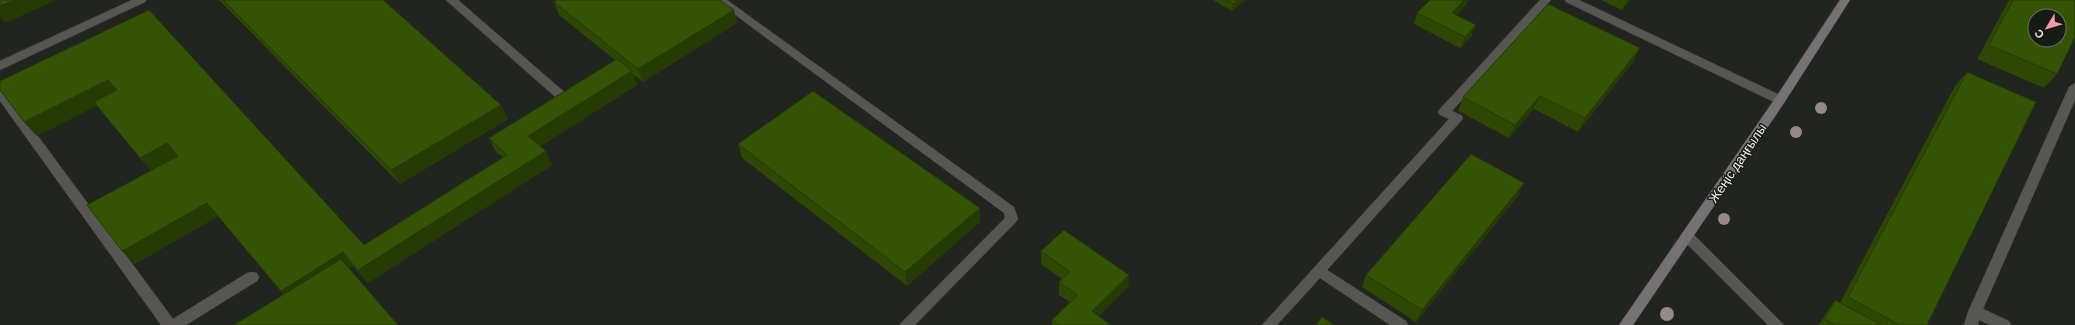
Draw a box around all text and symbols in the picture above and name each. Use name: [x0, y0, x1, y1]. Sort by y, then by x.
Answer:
north arrow: [2027, 8, 2067, 48]
text: С: [2031, 27, 2047, 42]
street label: Жеңіс даңғылы: [1705, 120, 1770, 206]

